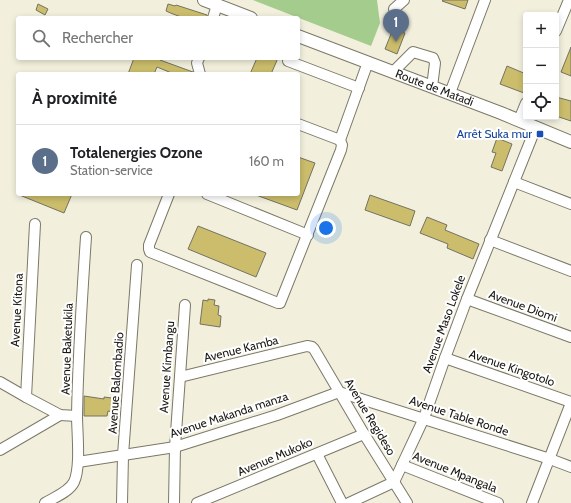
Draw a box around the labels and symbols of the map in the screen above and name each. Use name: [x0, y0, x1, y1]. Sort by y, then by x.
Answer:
pin: 1: [383, 9, 409, 42]
street label: Route de Matadi: [393, 66, 476, 109]
place label: Arrêt Suka mur: [457, 126, 532, 141]
marker: Arrêt Suka mur: [535, 129, 545, 139]
your location: [316, 218, 336, 238]
street label: Avenue Kitona: [7, 273, 26, 347]
street label: Avenue Maso Lokele: [419, 273, 468, 375]
street label: Avenue Diomi: [487, 286, 559, 325]
street label: Avenue Baketukila: [57, 303, 76, 395]
street label: Avenue Kimbangu: [156, 320, 177, 414]
street label: Avenue Balombadio: [104, 331, 127, 434]
street label: Avenue Kamba: [202, 332, 280, 365]
street label: Avenue Kingotolo: [467, 346, 557, 389]
street label: Avenue Regideso: [342, 376, 399, 458]
street label: Avenue Makanda manza: [168, 388, 290, 441]
street label: Avenue Table Ronde: [408, 392, 511, 439]
street label: Avenue Mukoko: [235, 434, 315, 479]
street label: Avenue Mpangala: [411, 448, 500, 495]

